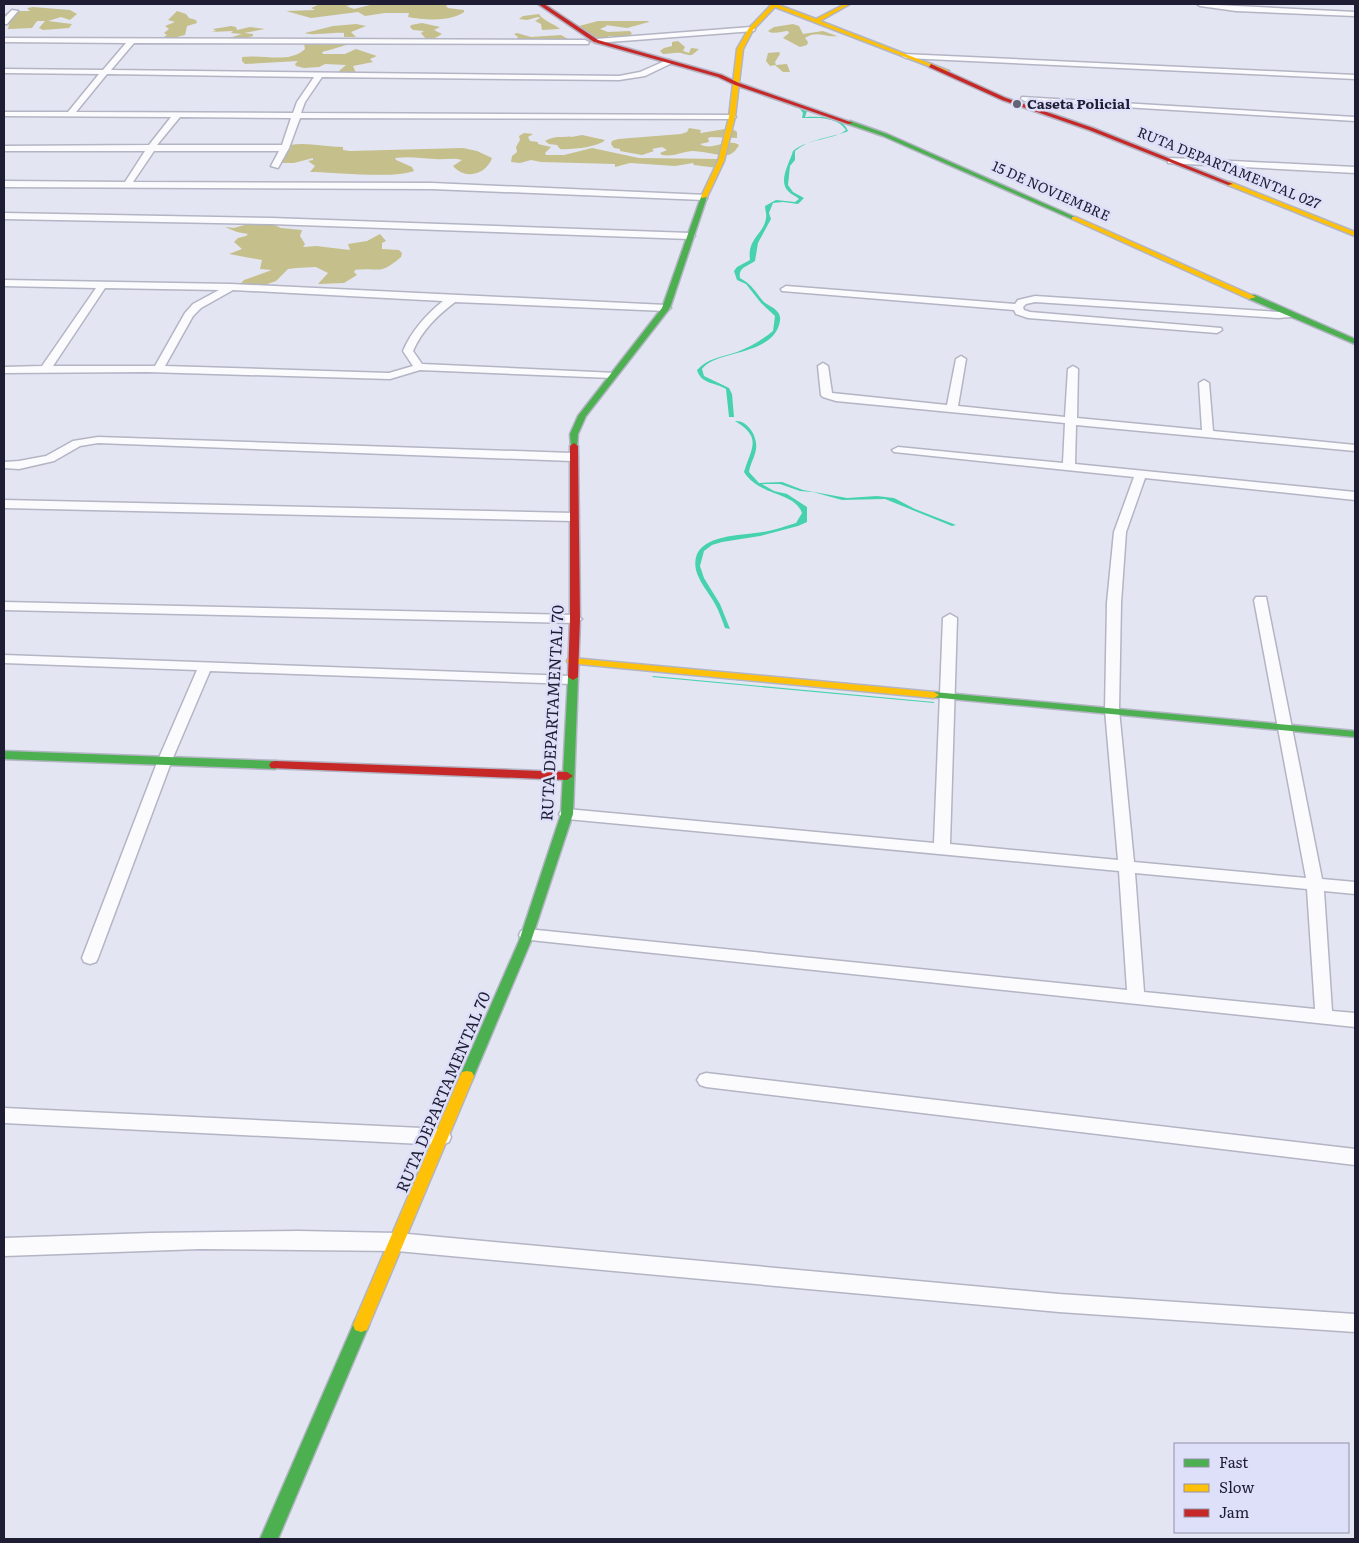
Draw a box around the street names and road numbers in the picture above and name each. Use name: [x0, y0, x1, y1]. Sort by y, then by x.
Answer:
street label: RUTA DEPARTAMENTAL 027: [1135, 121, 1324, 213]
street label: 15 DE NOVIEMBRE: [989, 155, 1114, 225]
street label: RUTA DEPARTAMENTAL 70: [533, 604, 569, 822]
street label: RUTA DEPARTAMENTAL 70: [389, 987, 495, 1196]

